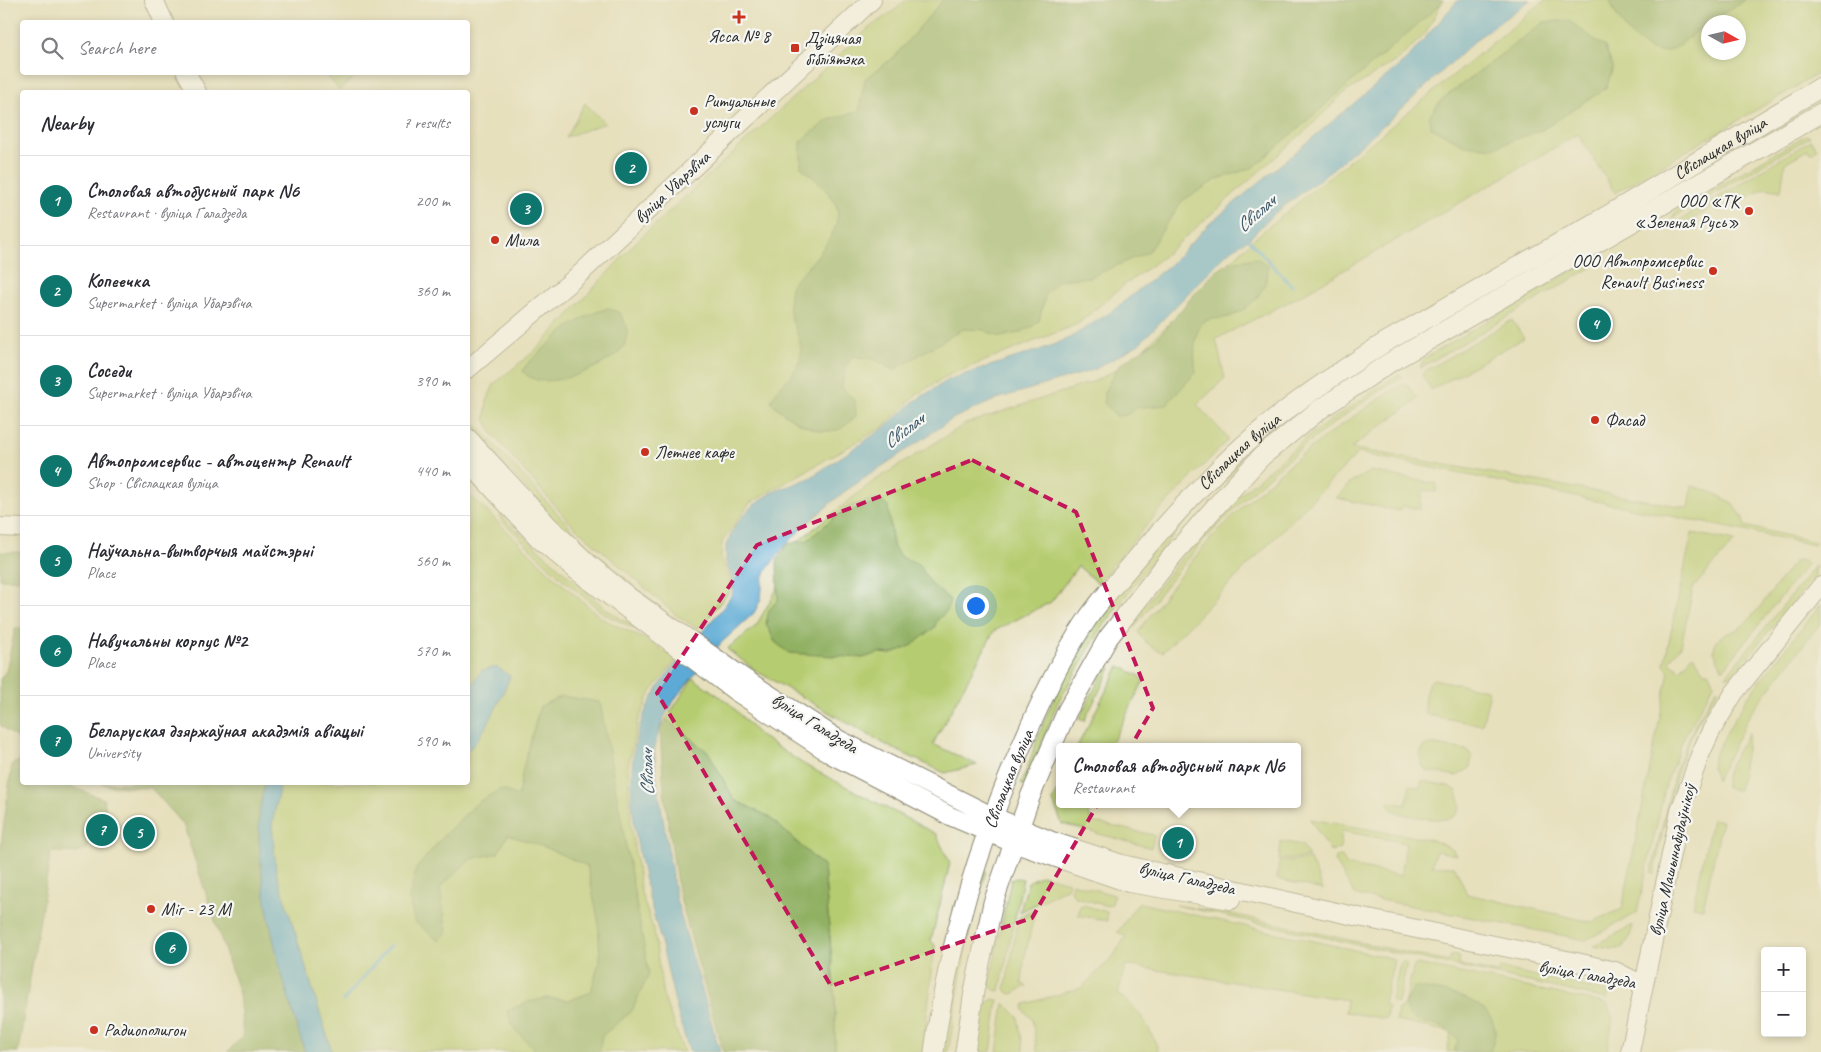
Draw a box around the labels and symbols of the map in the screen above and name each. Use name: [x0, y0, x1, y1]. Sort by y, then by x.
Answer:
marker: Ясса № 8: [733, 11, 745, 23]
north arrow: [1701, 15, 1746, 60]
place label: Ясса № 8: [708, 25, 772, 47]
place label: Дзіцячая бібліятэка: [805, 27, 865, 70]
marker: Дзіцячая бібліятэка: [789, 42, 801, 54]
place label: Ритуальные услуги: [703, 90, 776, 133]
marker: Ритуальные услуги: [688, 105, 700, 117]
street label: Свіслацкая вуліца: [1670, 111, 1771, 184]
street label: вуліца Убарэвіча: [629, 145, 716, 228]
pin: 2: [615, 149, 647, 187]
water label: Свіслач: [1231, 187, 1283, 238]
pin: 3: [510, 190, 542, 228]
place label: ООО «ТК «Зеленая Русь»: [1634, 190, 1742, 233]
marker: ООО «ТК «Зеленая Русь»: [1743, 205, 1755, 217]
place label: Мила: [505, 229, 540, 251]
marker: Мила: [489, 234, 501, 246]
place label: ООО Автопромсервис Renault Business: [1572, 250, 1705, 293]
marker: ООО Автопромсервис Renault Business: [1707, 265, 1719, 277]
pin: 4: [1579, 305, 1611, 343]
water label: Свіслач: [878, 405, 932, 454]
street label: Свіслацкая вуліца: [1193, 407, 1286, 495]
place label: Фасад: [1605, 409, 1646, 431]
marker: Фасад: [1589, 414, 1601, 426]
place label: Летнее кафе: [655, 441, 735, 463]
marker: Летнее кафе: [639, 446, 651, 458]
your location: [963, 593, 989, 619]
street label: вуліца Галадзеда: [767, 688, 864, 760]
street label: Свіслацкая вуліца: [979, 725, 1039, 831]
water label: Свіслач: [635, 746, 659, 796]
street label: вуліца Машынабудаўнікоў: [1644, 780, 1701, 938]
pin: 7: [86, 811, 118, 849]
pin: 5: [123, 814, 155, 852]
pin: 1: [1162, 824, 1194, 862]
street label: вуліца Галадзеда: [1137, 856, 1239, 901]
place label: Міг - 23 М: [161, 898, 233, 920]
marker: Міг - 23 М: [145, 903, 157, 915]
pin: 6: [155, 929, 187, 967]
street label: вуліца Галадзеда: [1537, 955, 1639, 995]
place label: Радиополигон: [104, 1019, 187, 1041]
marker: Радиополигон: [88, 1024, 100, 1036]

